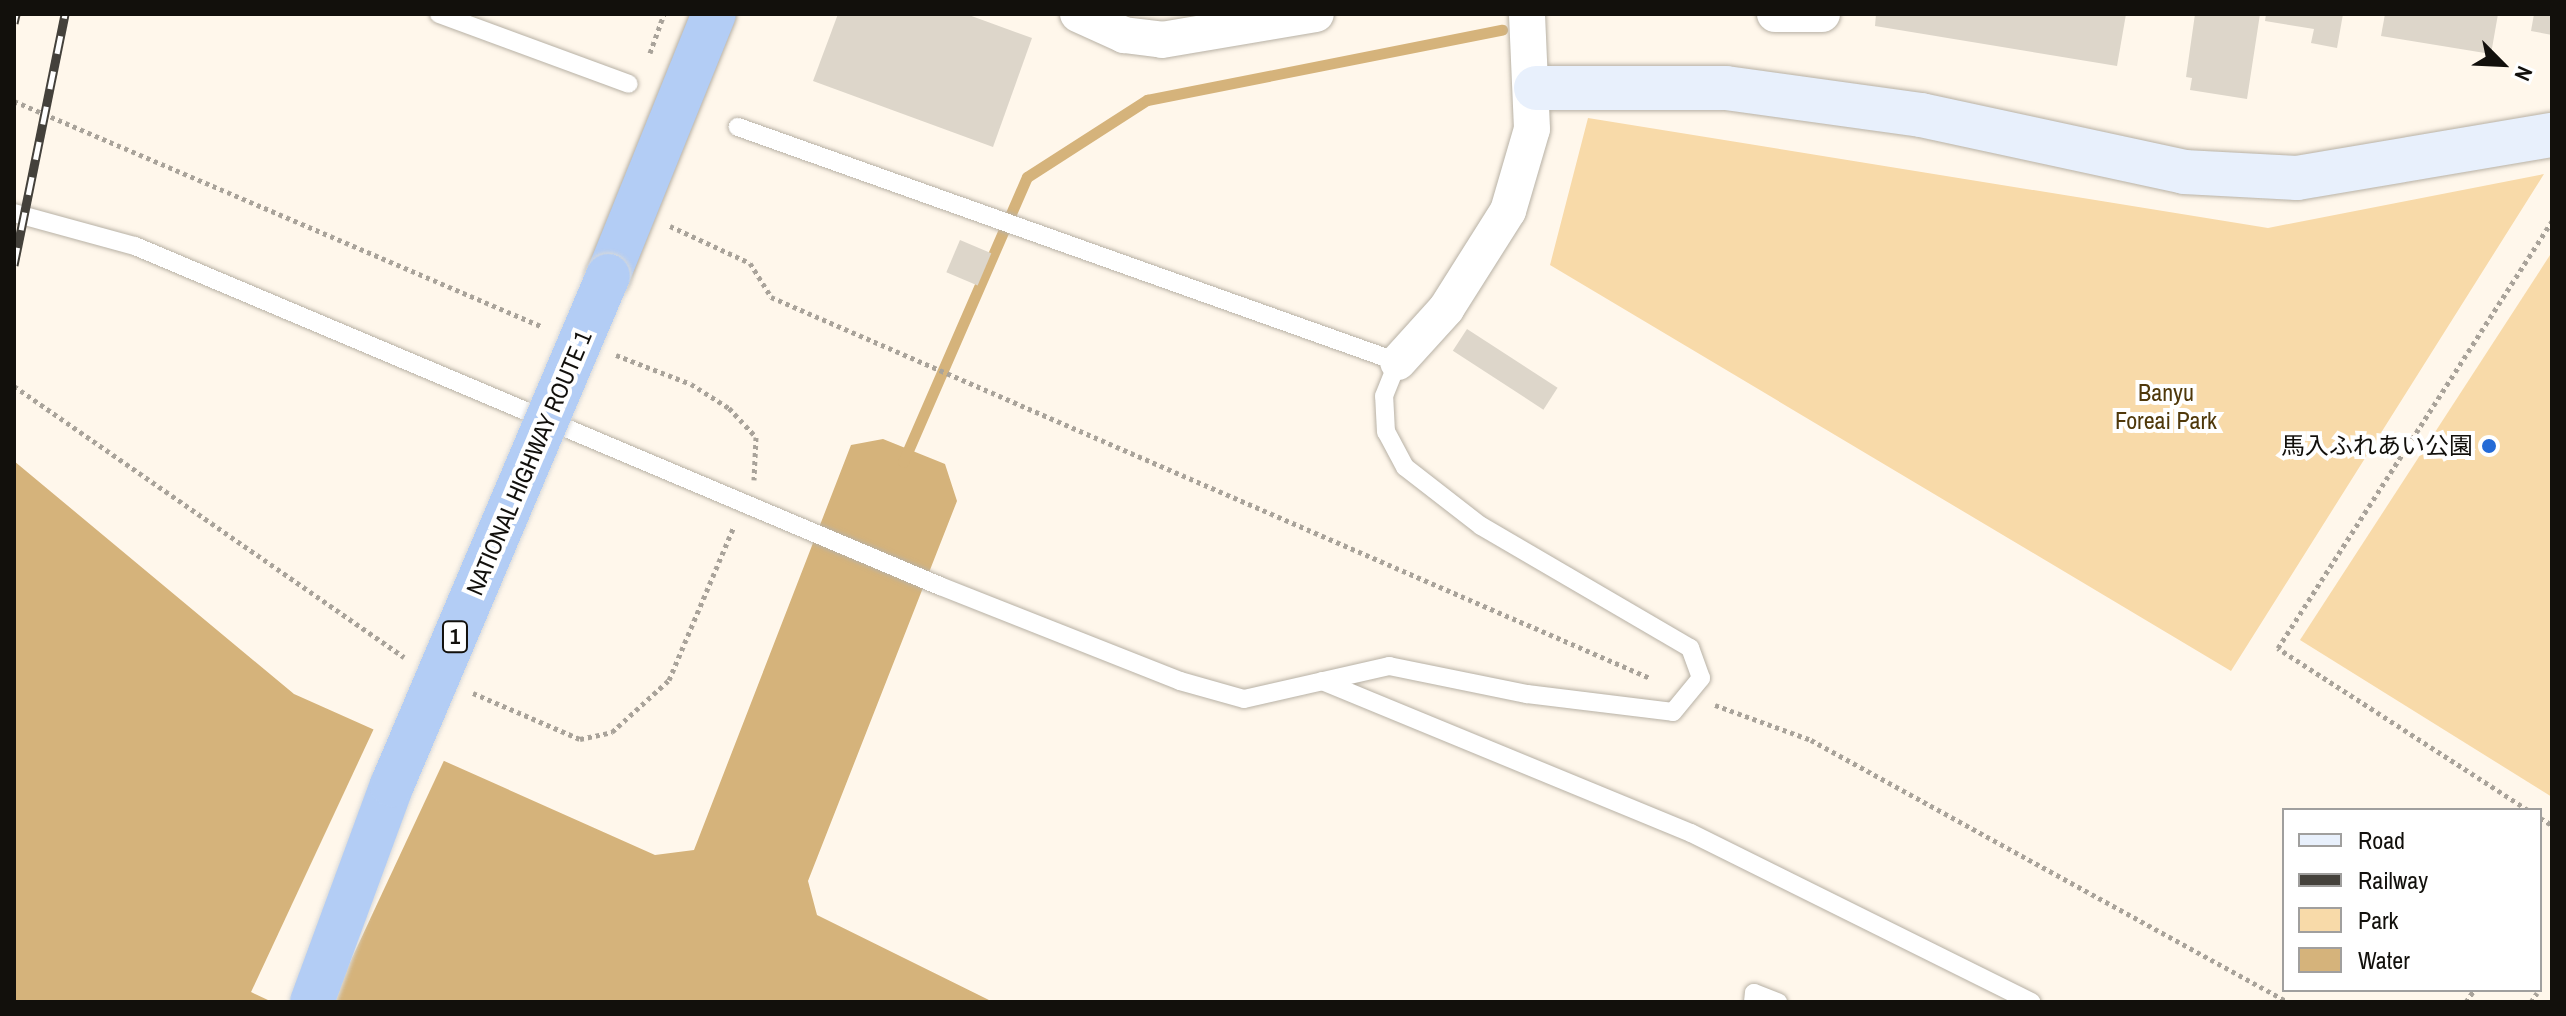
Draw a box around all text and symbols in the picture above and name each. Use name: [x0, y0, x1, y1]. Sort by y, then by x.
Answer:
north arrow: [2462, 24, 2542, 104]
text: N: [2508, 62, 2540, 86]
street label: NATIONAL HIGHWAY ROUTE 1: [460, 326, 598, 600]
park label: Banyu Foreai Park: [2115, 379, 2217, 435]
place label: 馬入ふれあい公園: [2281, 432, 2473, 460]
marker: 馬入ふれあい公園: [2480, 437, 2498, 455]
road number: 1: [441, 619, 469, 655]
legend: [2282, 808, 2542, 992]
text: Road: [2358, 824, 2405, 856]
text: Railway: [2358, 864, 2428, 896]
text: Park: [2358, 904, 2398, 936]
text: Water: [2358, 944, 2410, 976]

